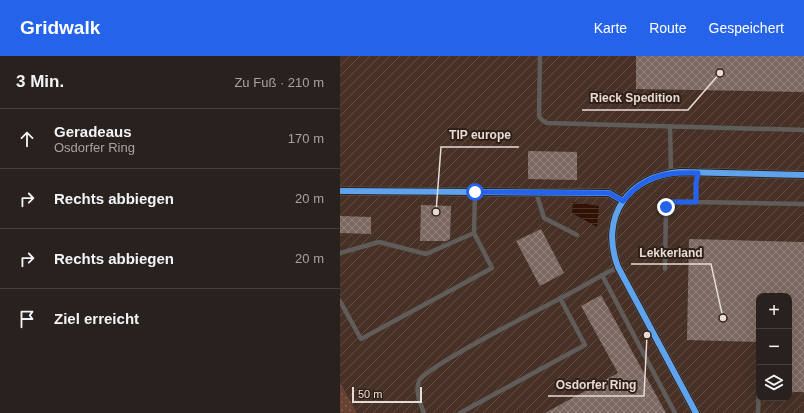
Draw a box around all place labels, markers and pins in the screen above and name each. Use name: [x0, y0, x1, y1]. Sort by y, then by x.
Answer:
callout: Rieck Spedition: [582, 86, 688, 110]
callout: TIP europe: [441, 123, 519, 147]
callout: Lekkerland: [631, 240, 711, 264]
callout: Osdorfer Ring: [548, 372, 644, 396]

